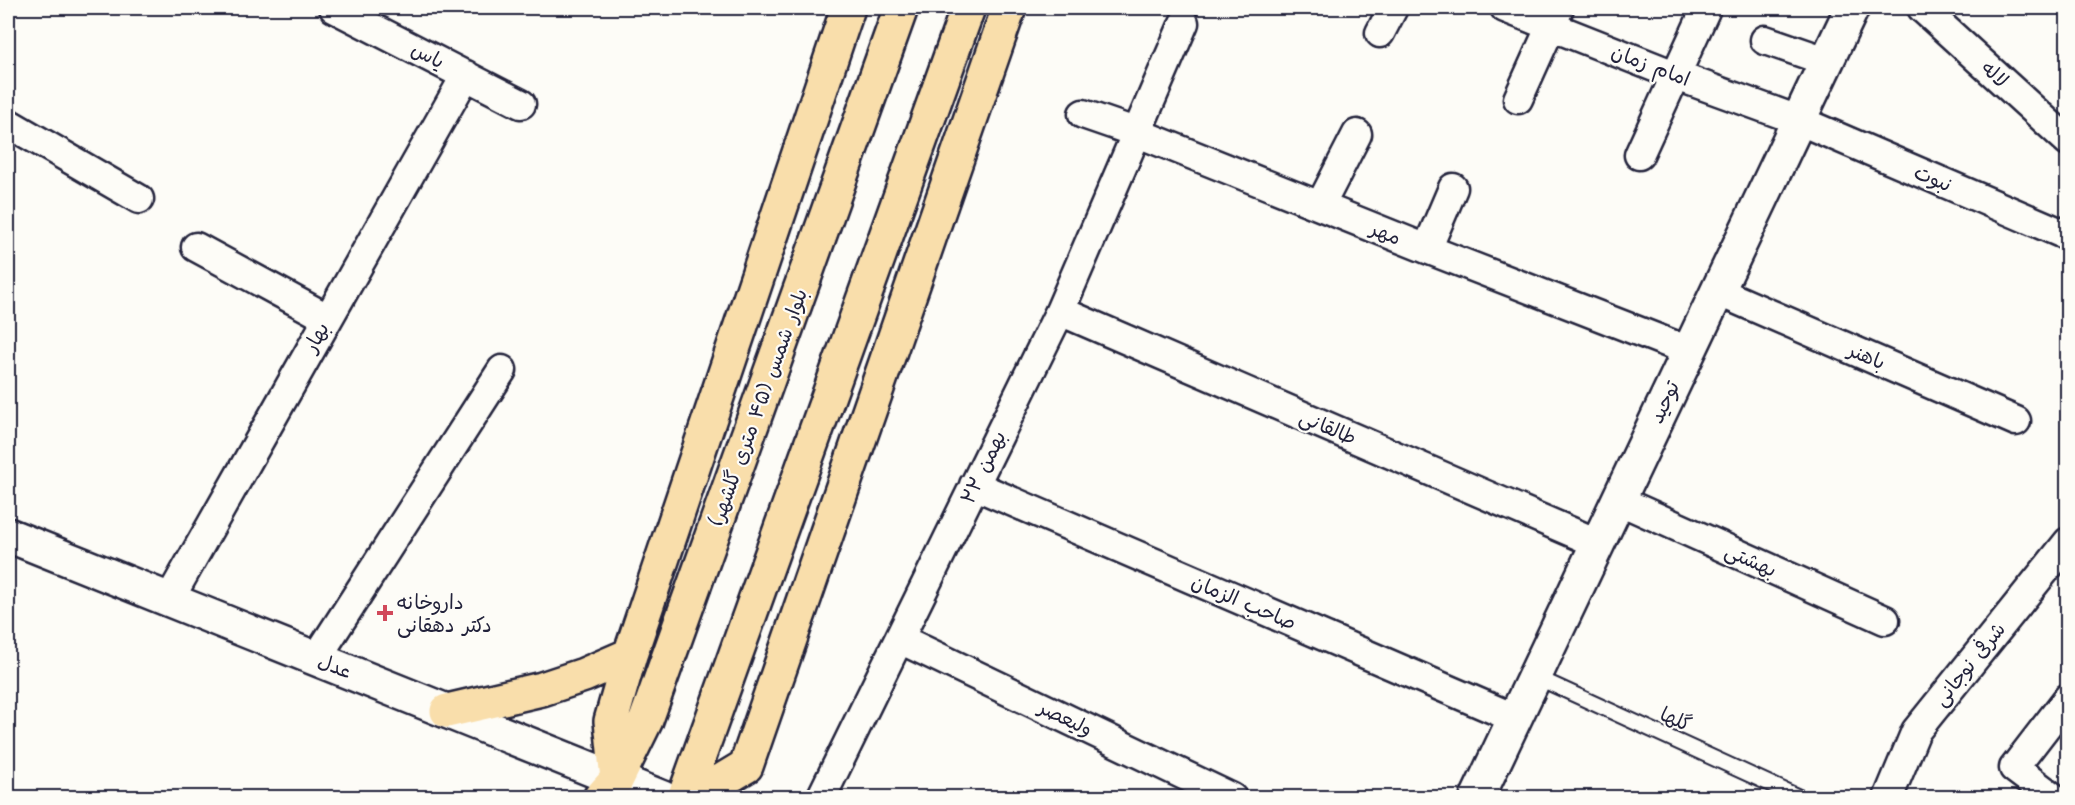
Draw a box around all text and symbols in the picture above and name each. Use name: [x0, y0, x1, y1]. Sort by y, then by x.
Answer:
street label: یاس: [406, 36, 449, 76]
street label: امام زمان: [1607, 38, 1694, 94]
street label: لاله: [1974, 55, 2014, 95]
street label: نبوت: [1909, 159, 1956, 199]
street label: مهر: [1364, 214, 1405, 253]
street label: بلوار شمس (۴۵ متری گلشهر): [703, 285, 815, 530]
street label: بهار: [296, 317, 336, 359]
street label: باهنر: [1842, 336, 1889, 377]
street label: توحید: [1643, 376, 1687, 428]
street label: طالقانی: [1295, 403, 1360, 452]
street label: ۲۲ بهمن: [954, 426, 1014, 509]
street label: بهشتی: [1720, 537, 1781, 585]
street label: صاحب الزمان: [1187, 568, 1300, 638]
place label: داروخانه دکتر دهقانی: [397, 589, 492, 640]
marker: داروخانه دکتر دهقانی: [378, 606, 392, 620]
street label: شرفی نوجانی: [1927, 617, 2012, 713]
street label: عدل: [313, 648, 356, 686]
street label: ولیعصر: [1032, 693, 1097, 744]
street label: گلها: [1655, 701, 1696, 739]

